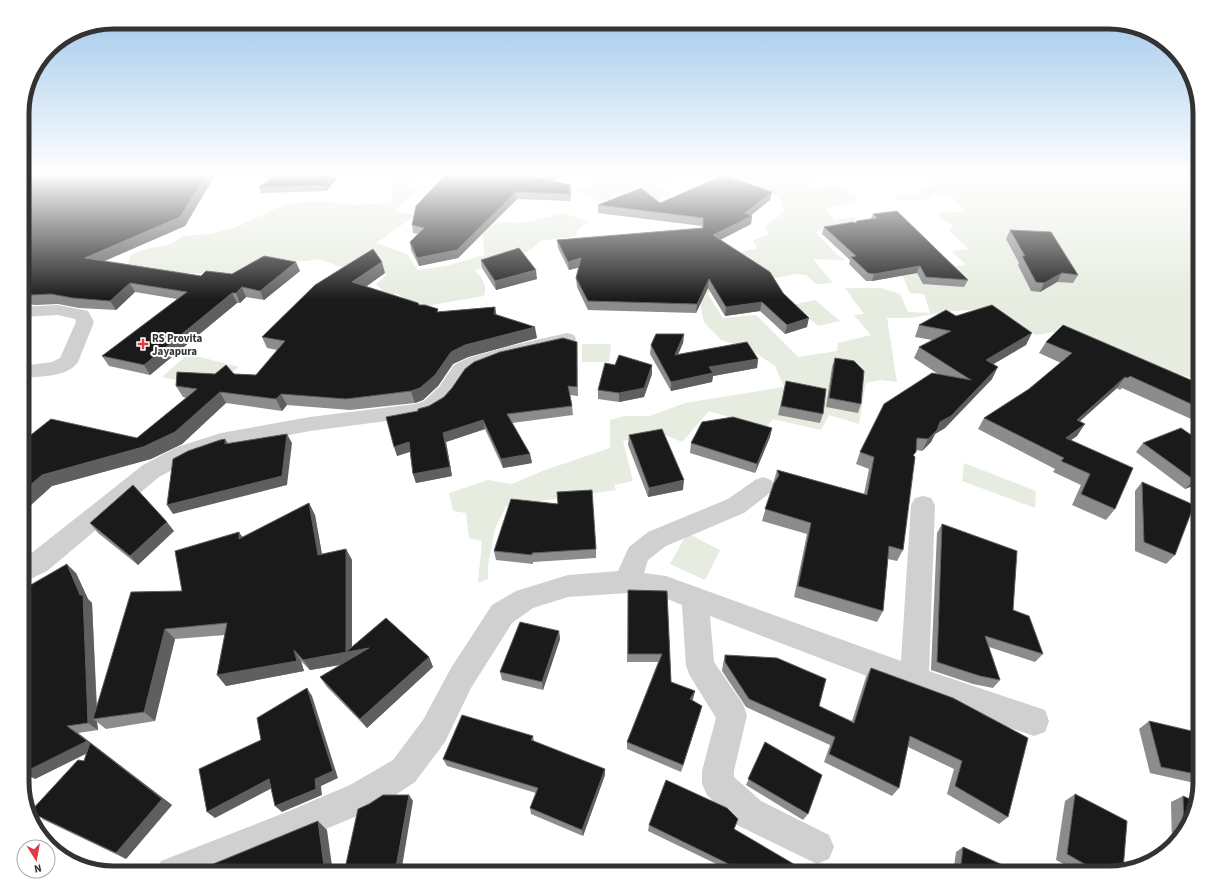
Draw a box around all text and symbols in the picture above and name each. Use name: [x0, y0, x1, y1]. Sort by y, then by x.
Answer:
place label: RS Provita Jayapura: [152, 331, 203, 359]
marker: RS Provita Jayapura: [137, 338, 149, 350]
north arrow: [16, 839, 56, 879]
text: N: [33, 860, 43, 876]

